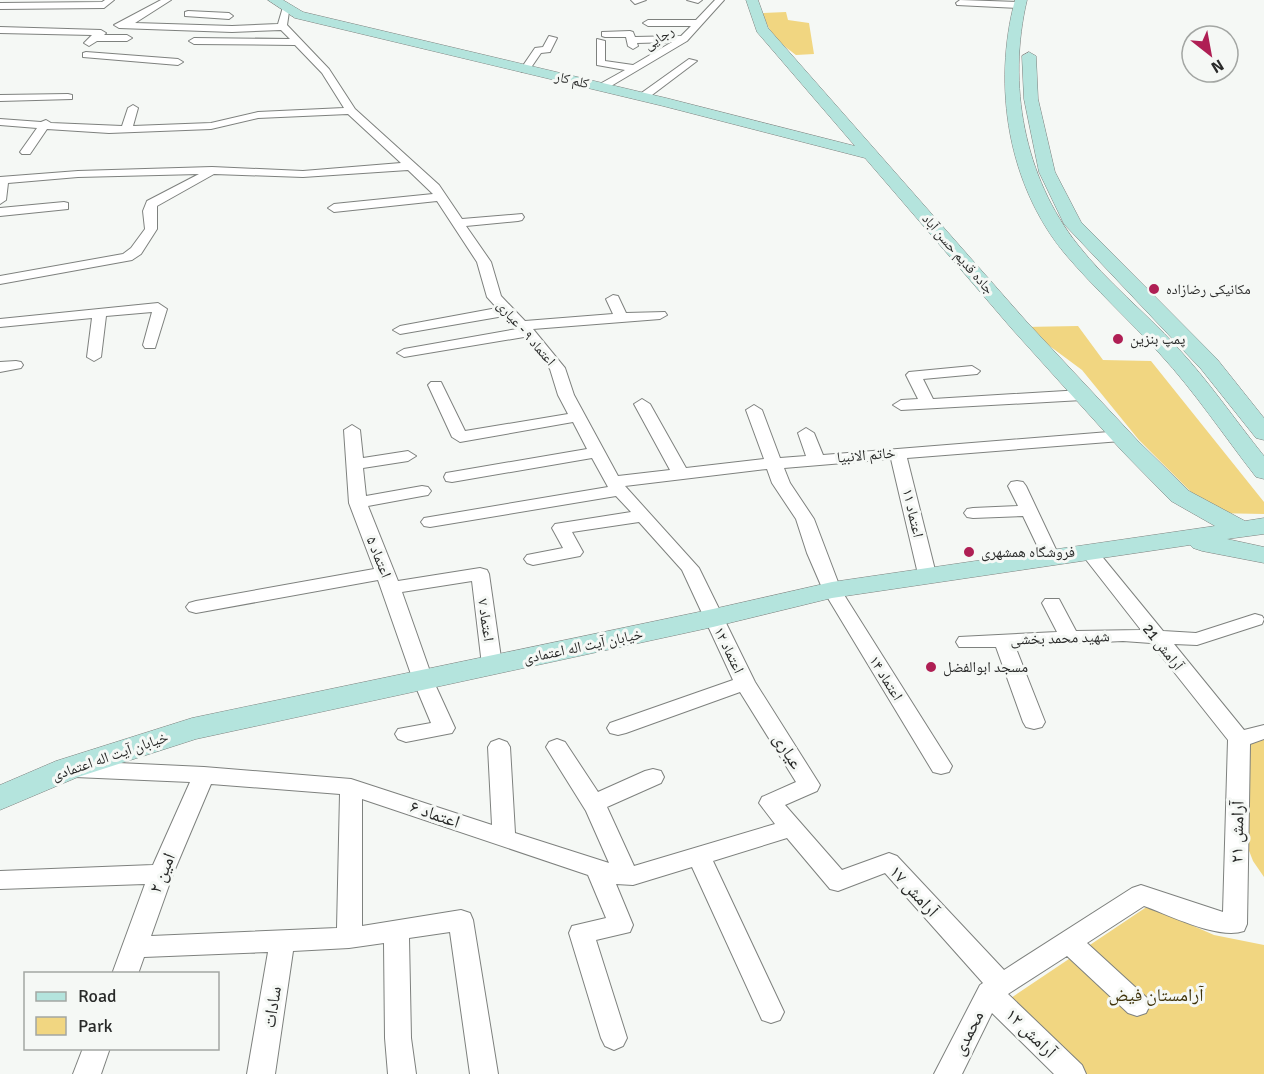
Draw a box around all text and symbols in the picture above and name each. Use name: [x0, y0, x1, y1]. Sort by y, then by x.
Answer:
street label: رجایی: [641, 22, 677, 54]
north arrow: [1180, 24, 1240, 84]
text: N: [1207, 55, 1227, 77]
street label: کلم کار: [552, 68, 591, 93]
street label: جاده قدیم حسن آباد: [918, 210, 998, 298]
place label: مکانیکی رضازاده: [1166, 281, 1251, 298]
marker: مکانیکی رضازاده: [1147, 282, 1161, 296]
street label: اعتماد ۹ - عیاری: [493, 297, 559, 369]
place label: پمپ بنزین: [1130, 330, 1185, 349]
marker: پمپ بنزین: [1111, 332, 1125, 346]
street label: خاتم الانبیا: [836, 443, 897, 468]
street label: اعتماد ۱۱: [899, 487, 927, 539]
street label: اعتماد ۵: [363, 534, 395, 580]
place label: فروشگاه همشهری: [981, 543, 1075, 562]
marker: فروشگاه همشهری: [962, 545, 976, 559]
street label: اعتماد ۷: [474, 598, 498, 642]
street label: آرامش 21: [1138, 620, 1188, 675]
street label: خیابان آیت اله اعتمادی: [522, 624, 645, 668]
street label: اعتماد ۱۲: [710, 624, 748, 676]
street label: شهید محمد بخشی: [1010, 627, 1110, 650]
street label: اعتماد ۱۴: [865, 652, 907, 704]
place label: مسجد ابوالفضل: [943, 658, 1028, 677]
marker: مسجد ابوالفضل: [924, 660, 938, 674]
street label: خیابان آیت اله اعتمادی: [49, 728, 171, 785]
street label: عیاری: [769, 729, 807, 773]
street label: اعتماد ۶: [407, 795, 463, 833]
street label: آرامش ۲۱: [1225, 800, 1249, 863]
street label: امین ۲: [144, 850, 180, 896]
street label: آرامش ۱۷: [885, 861, 944, 922]
legend: [24, 972, 219, 1050]
park label: آرامستان فیض: [1108, 984, 1204, 1006]
text: Road: [78, 985, 117, 1007]
street label: سادات: [258, 985, 286, 1029]
street label: آرامش ۱۲: [1001, 1003, 1061, 1063]
street label: محمدی: [947, 1007, 989, 1059]
text: Park: [78, 1015, 113, 1037]

